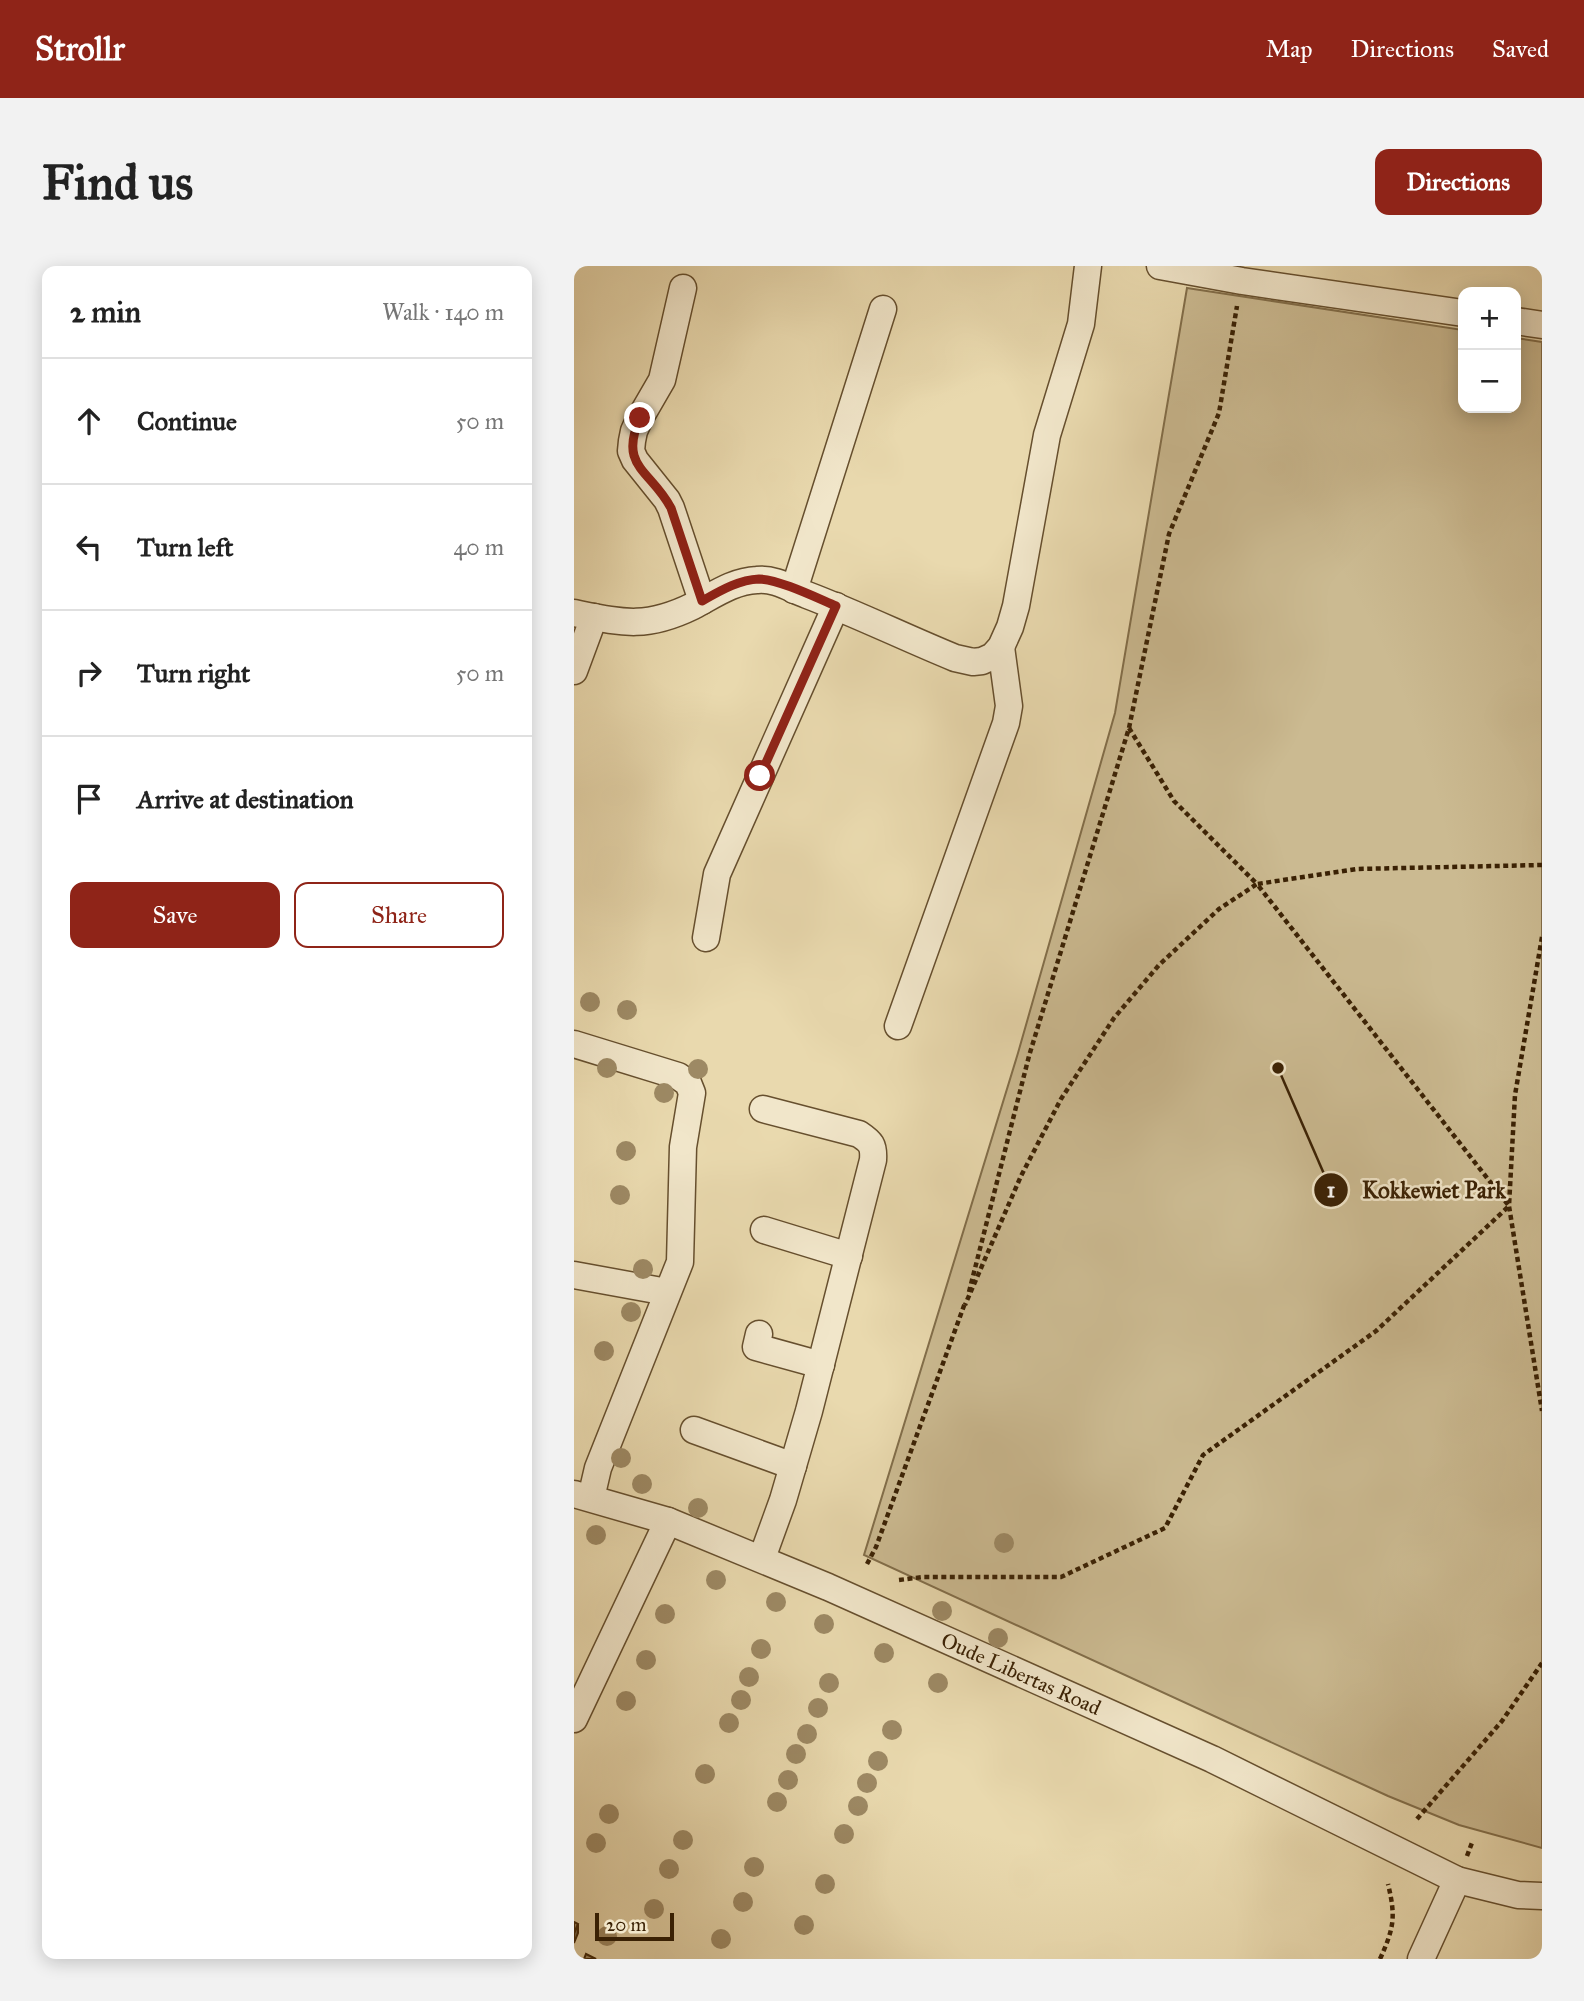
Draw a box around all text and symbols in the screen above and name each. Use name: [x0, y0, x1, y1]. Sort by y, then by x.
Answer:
text: Strollr: [35, 29, 125, 69]
text: Map: [1266, 34, 1313, 64]
text: Directions: [1351, 34, 1454, 64]
text: Saved: [1492, 34, 1549, 64]
button: Directions: [1375, 149, 1542, 215]
text: Find us: [42, 153, 193, 212]
map controls: [1458, 287, 1521, 413]
button: +: [1458, 287, 1521, 350]
text: 2 min: [70, 294, 141, 330]
text: Walk · 140 m: [382, 298, 504, 326]
button: −: [1458, 350, 1521, 413]
icon: ahead: [70, 402, 108, 440]
route end: [624, 402, 655, 433]
text: Continue: [137, 405, 237, 437]
text: 50 m: [456, 407, 504, 435]
icon: left: [70, 528, 108, 566]
text: Turn left: [137, 531, 233, 563]
text: 40 m: [454, 533, 504, 561]
icon: right: [70, 654, 108, 692]
text: Turn right: [137, 657, 250, 689]
text: 50 m: [456, 659, 504, 687]
route start: [744, 760, 775, 791]
icon: arrive: [70, 780, 108, 818]
text: Arrive at destination: [137, 783, 354, 815]
button: Save: [70, 882, 280, 948]
button: Share: [294, 882, 504, 948]
callout: Kokkewiet Park: [1313, 1168, 1520, 1212]
text: Kokkewiet Park: [1362, 1176, 1507, 1204]
text: 1: [1327, 1177, 1335, 1203]
street label: Oude Libertas Road: [937, 1627, 1105, 1721]
scale bar: [595, 1910, 674, 1942]
text: 20 m: [606, 1913, 647, 1936]

